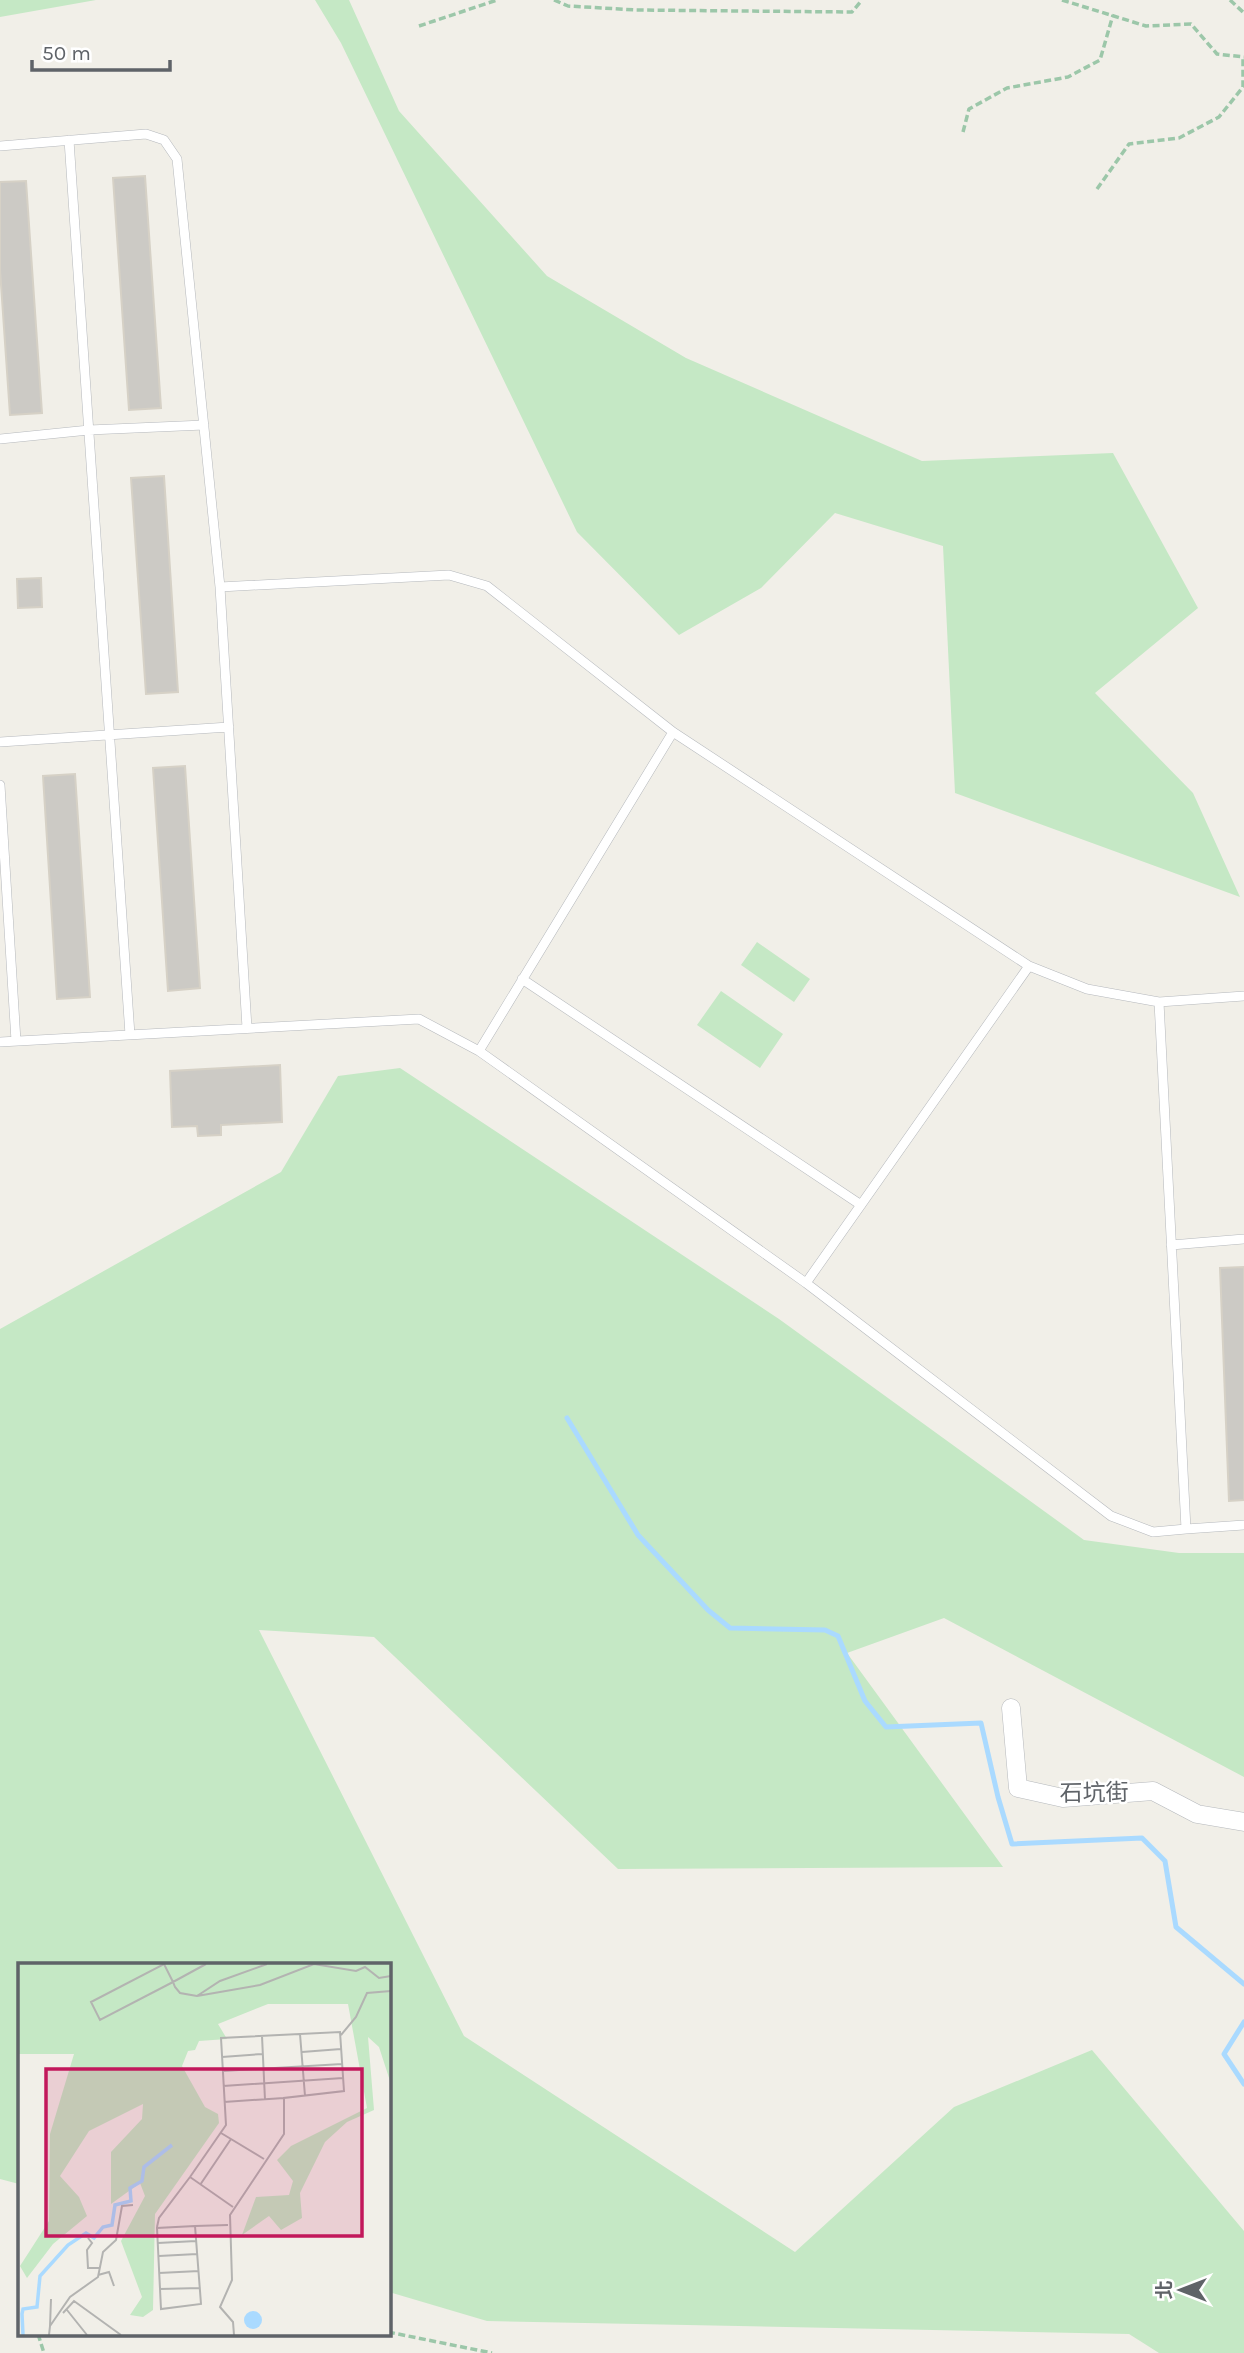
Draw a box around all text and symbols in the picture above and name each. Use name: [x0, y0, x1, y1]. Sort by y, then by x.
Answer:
scale bar: [32, 28, 170, 72]
text: 50 m: [42, 41, 91, 65]
street label: 石坑街: [1059, 1779, 1129, 1807]
inset map: [18, 1963, 390, 2336]
north arrow: [1146, 2255, 1216, 2325]
text: 北: [1154, 2280, 1176, 2300]

